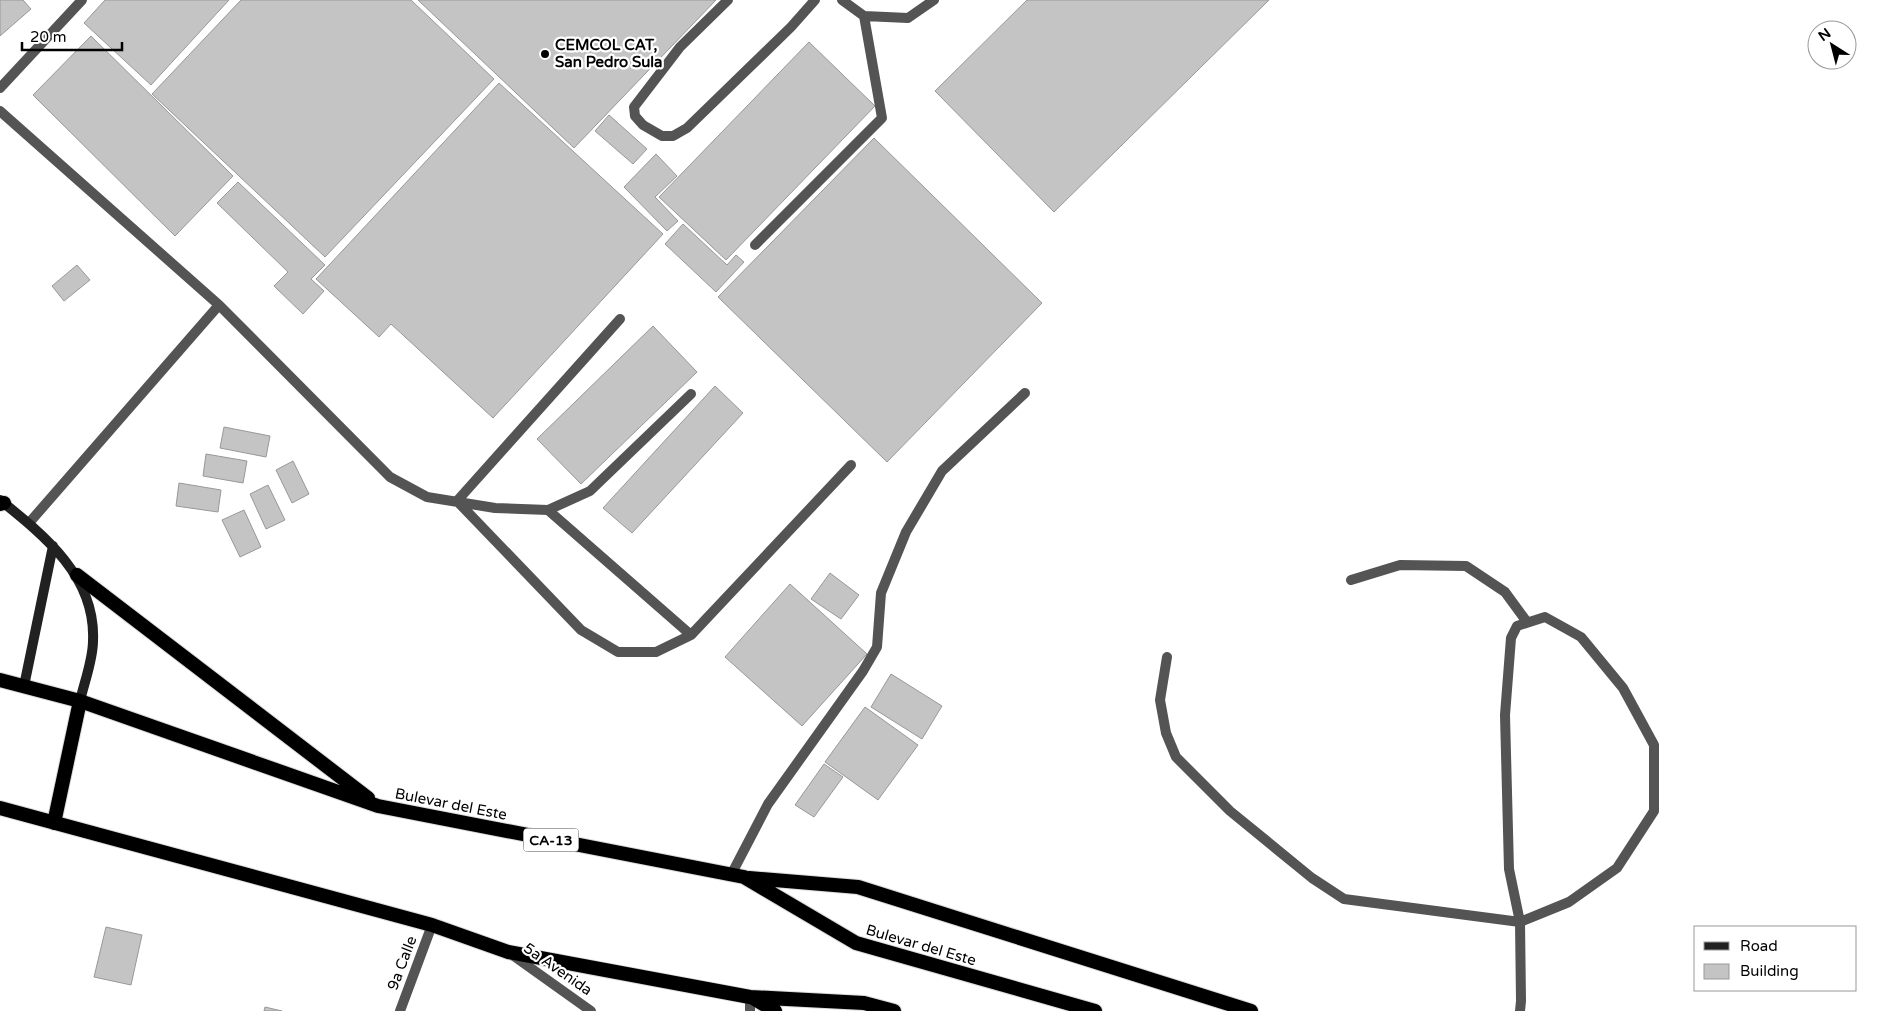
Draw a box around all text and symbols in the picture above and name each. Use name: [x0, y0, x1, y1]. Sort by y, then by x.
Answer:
scale bar: [22, 20, 122, 52]
north arrow: [1807, 20, 1857, 70]
text: N: [1815, 25, 1834, 45]
text: 20 m: [30, 28, 67, 46]
place label: CEMCOL CAT, San Pedro Sula: [555, 36, 662, 71]
marker: CEMCOL CAT, San Pedro Sula: [539, 48, 551, 60]
street label: Bulevar del Este: [393, 784, 509, 824]
road number: CA-13: [524, 828, 578, 852]
street label: Bulevar del Este: [864, 921, 978, 969]
legend: [1694, 926, 1857, 991]
street label: 9a Calle: [383, 933, 421, 993]
text: Road: [1740, 937, 1778, 955]
street label: 5a Avenida: [520, 939, 596, 999]
text: Building: [1740, 962, 1799, 980]

